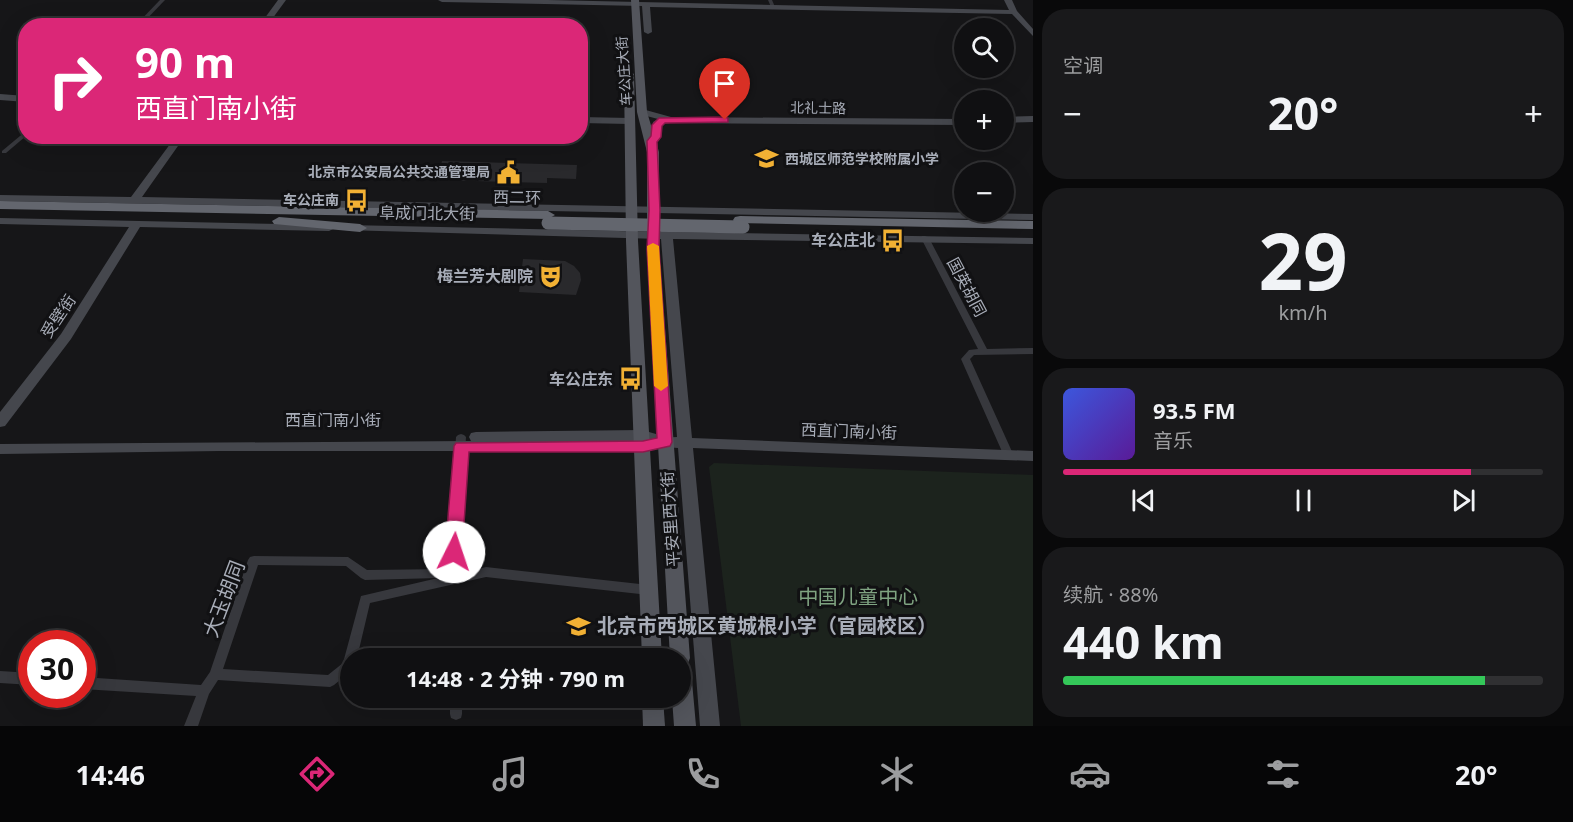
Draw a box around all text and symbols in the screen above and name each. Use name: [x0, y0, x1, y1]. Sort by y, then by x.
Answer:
map controls: [954, 18, 1014, 222]
button: search: [954, 18, 1014, 78]
text: 90 m: [135, 33, 235, 90]
street label: 车公庄大街: [612, 35, 635, 107]
icon: right: [36, 42, 114, 120]
text: 空调: [1063, 52, 1103, 79]
pin: [699, 58, 750, 120]
icon: arrive: [708, 67, 741, 100]
text: 20°: [1268, 82, 1338, 143]
text: 西直门南小街: [135, 89, 297, 126]
button: +: [954, 90, 1014, 150]
text: −: [1063, 91, 1082, 136]
text: +: [1524, 91, 1543, 136]
street label: 北礼士路: [790, 98, 846, 117]
school or university icon: 西城区师范学校附属小学: [754, 146, 780, 172]
place label: 西城区师范学校附属小学: [785, 149, 939, 168]
public building icon: 北京市公安局公共交通管理局: [495, 159, 521, 185]
place label: 北京市公安局公共交通管理局: [308, 162, 490, 181]
button: −: [954, 162, 1014, 222]
street label: 西二环: [493, 186, 541, 208]
bus stop icon: 车公庄南: [344, 187, 370, 213]
place label: 车公庄南: [283, 190, 339, 209]
street label: 阜成门北大街: [379, 201, 475, 225]
text: 29: [1258, 207, 1348, 313]
bus stop icon: 车公庄北: [880, 227, 906, 253]
place label: 车公庄北: [811, 229, 875, 251]
street label: 国英胡同: [942, 254, 992, 320]
theatre icon: 梅兰芳大剧院: [538, 263, 564, 289]
place label: 梅兰芳大剧院: [437, 265, 533, 287]
street label: 受壁街: [35, 290, 81, 342]
text: km/h: [1278, 299, 1328, 326]
bus stop icon: 车公庄东: [618, 366, 644, 392]
place label: 车公庄东: [549, 368, 613, 390]
text: 93.5 FM: [1153, 395, 1235, 425]
street label: 西直门南小街: [285, 409, 381, 431]
street label: 西直门南小街: [801, 418, 897, 444]
text: 音乐: [1153, 427, 1193, 454]
street label: 平安里西大街: [656, 470, 684, 568]
icon: previous: [1127, 484, 1160, 517]
icon: pause: [1287, 484, 1320, 517]
icon: next: [1447, 484, 1480, 517]
position arrow: [422, 520, 486, 584]
street label: 大玉胡同: [197, 557, 250, 641]
text: 续航 · 88%: [1063, 581, 1158, 608]
park label: 中国儿童中心: [798, 583, 918, 610]
text: 440 km: [1063, 611, 1224, 672]
place label: 北京市西城区黄城根小学（官园校区）: [597, 612, 937, 639]
school or university icon: 北京市西城区黄城根小学（官园校区）: [566, 613, 592, 639]
speed limit sign: 30: [18, 630, 96, 708]
text: 14:48 · 2 分钟 · 790 m: [406, 663, 625, 693]
icon: directions: [296, 753, 338, 795]
icon: music: [489, 753, 531, 795]
icon: phone: [682, 753, 724, 795]
icon: climate: [876, 753, 918, 795]
icon: car: [1069, 753, 1111, 795]
icon: filters: [1262, 753, 1304, 795]
text: 14:46: [76, 756, 145, 793]
text: 20°: [1455, 756, 1497, 793]

